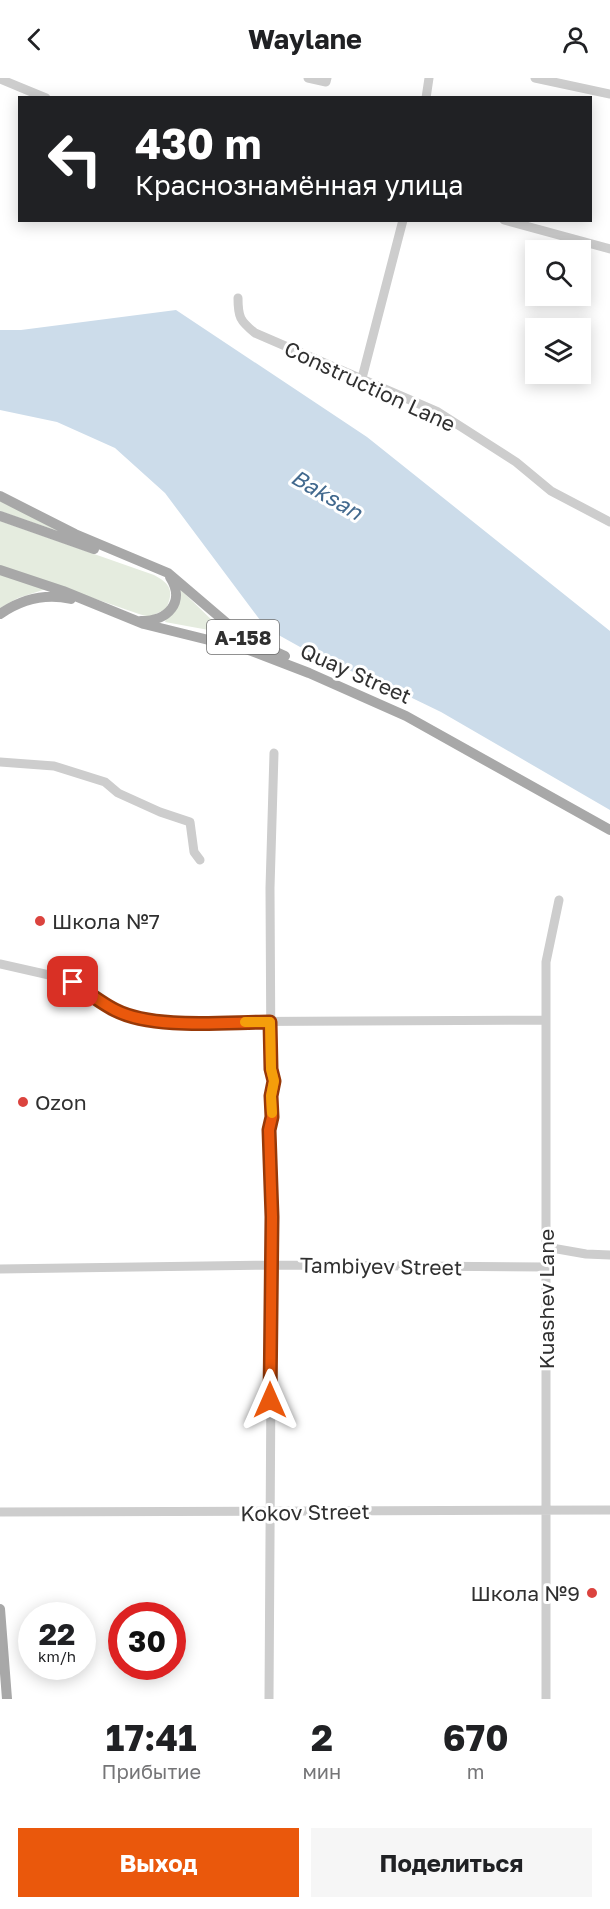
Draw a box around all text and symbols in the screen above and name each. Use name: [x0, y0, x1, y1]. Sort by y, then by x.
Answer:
icon: back: [18, 23, 51, 56]
text: Waylane: [248, 23, 362, 55]
icon: person: [559, 23, 592, 56]
text: 430 m: [135, 118, 261, 168]
icon: left: [36, 120, 114, 198]
text: Краснознамённая улица: [135, 169, 464, 201]
map controls: [525, 240, 591, 384]
button: search: [525, 240, 591, 306]
button: layers: [525, 318, 591, 384]
street label: Construction Lane: [280, 335, 460, 437]
water label: Baksan: [287, 463, 368, 526]
road number: А-158: [207, 620, 279, 654]
street label: Quay Street: [296, 637, 416, 709]
place label: Школа №7: [52, 908, 160, 934]
marker: Школа №7: [33, 914, 47, 928]
pin: [47, 956, 98, 1007]
icon: arrive: [56, 965, 89, 998]
place label: Ozon: [35, 1089, 87, 1115]
marker: Ozon: [16, 1095, 30, 1109]
street label: Kuashev Lane: [533, 1229, 559, 1369]
street label: Tambiyev Street: [300, 1252, 462, 1280]
position arrow: [238, 1368, 302, 1432]
street label: Kokov Street: [240, 1498, 370, 1526]
place label: Школа №9: [470, 1580, 580, 1606]
marker: Школа №9: [585, 1586, 599, 1600]
speed limit sign: 30: [108, 1602, 186, 1680]
text: 22: [39, 1616, 75, 1652]
text: km/h: [38, 1647, 76, 1665]
text: 17:41: [106, 1716, 197, 1759]
text: 2: [311, 1716, 333, 1759]
text: 670: [443, 1716, 509, 1759]
text: Прибытие: [101, 1759, 201, 1783]
text: мин: [302, 1759, 341, 1783]
text: m: [467, 1759, 484, 1783]
button: Выход: [18, 1828, 299, 1897]
button: Поделиться: [311, 1828, 592, 1897]

